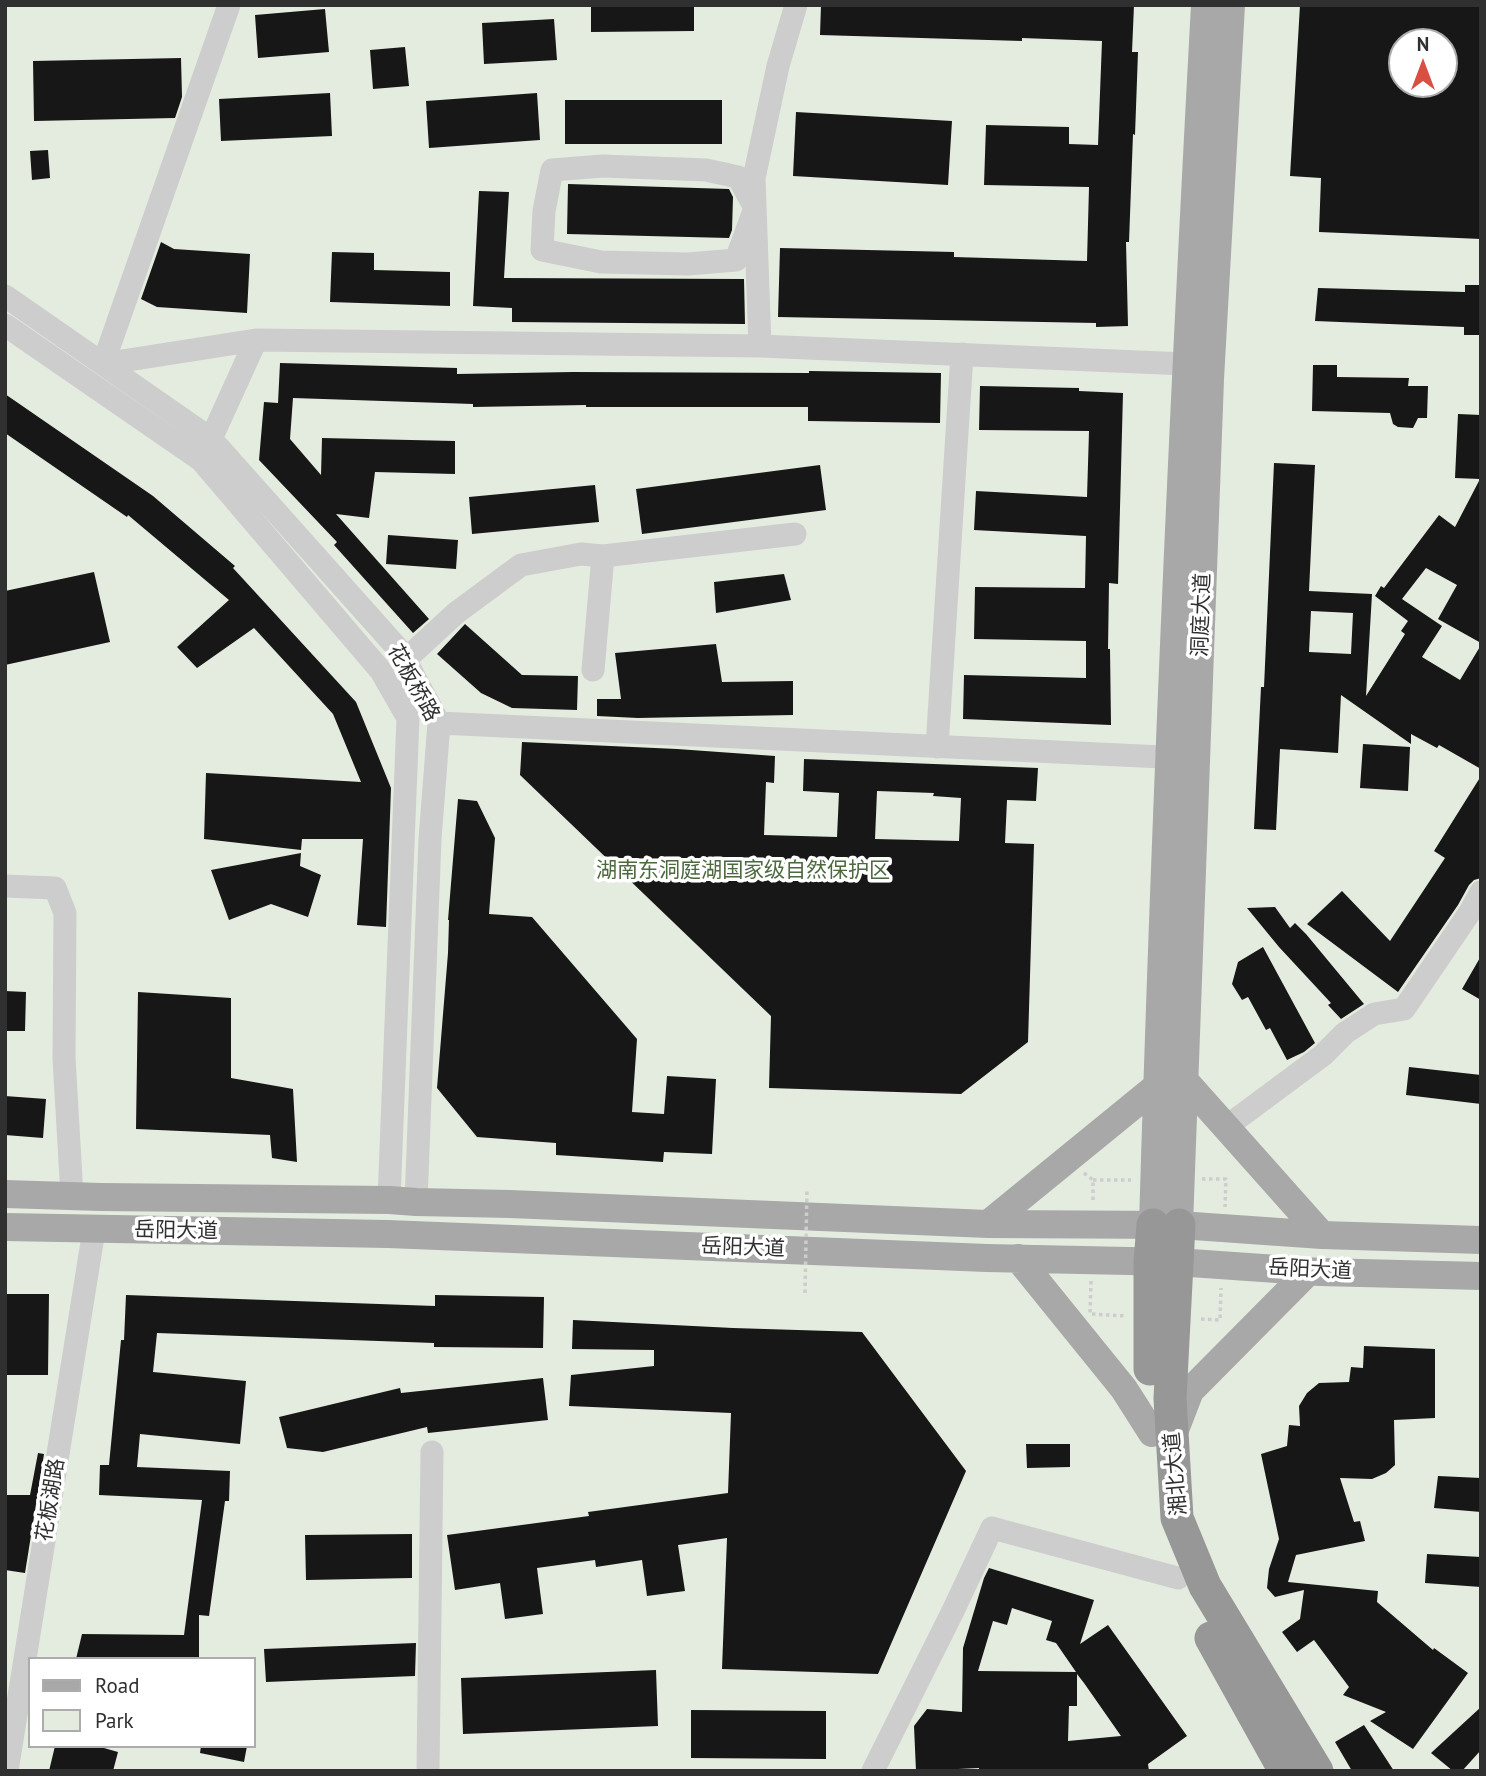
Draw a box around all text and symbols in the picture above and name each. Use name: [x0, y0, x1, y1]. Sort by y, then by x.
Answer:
north arrow: [1388, 28, 1458, 98]
text: N: [1417, 32, 1429, 56]
street label: 洞庭大道: [1188, 573, 1216, 657]
street label: 花板桥路: [382, 640, 444, 726]
park label: 湖南东洞庭湖国家级自然保护区: [596, 858, 890, 884]
street label: 岳阳大道: [134, 1218, 218, 1244]
street label: 岳阳大道: [701, 1234, 785, 1262]
street label: 岳阳大道: [1267, 1255, 1353, 1285]
street label: 湘北大道: [1160, 1431, 1192, 1517]
street label: 花板湖路: [32, 1457, 70, 1543]
legend: [28, 1657, 256, 1748]
text: Road: [95, 1672, 139, 1699]
text: Park: [95, 1707, 134, 1734]

